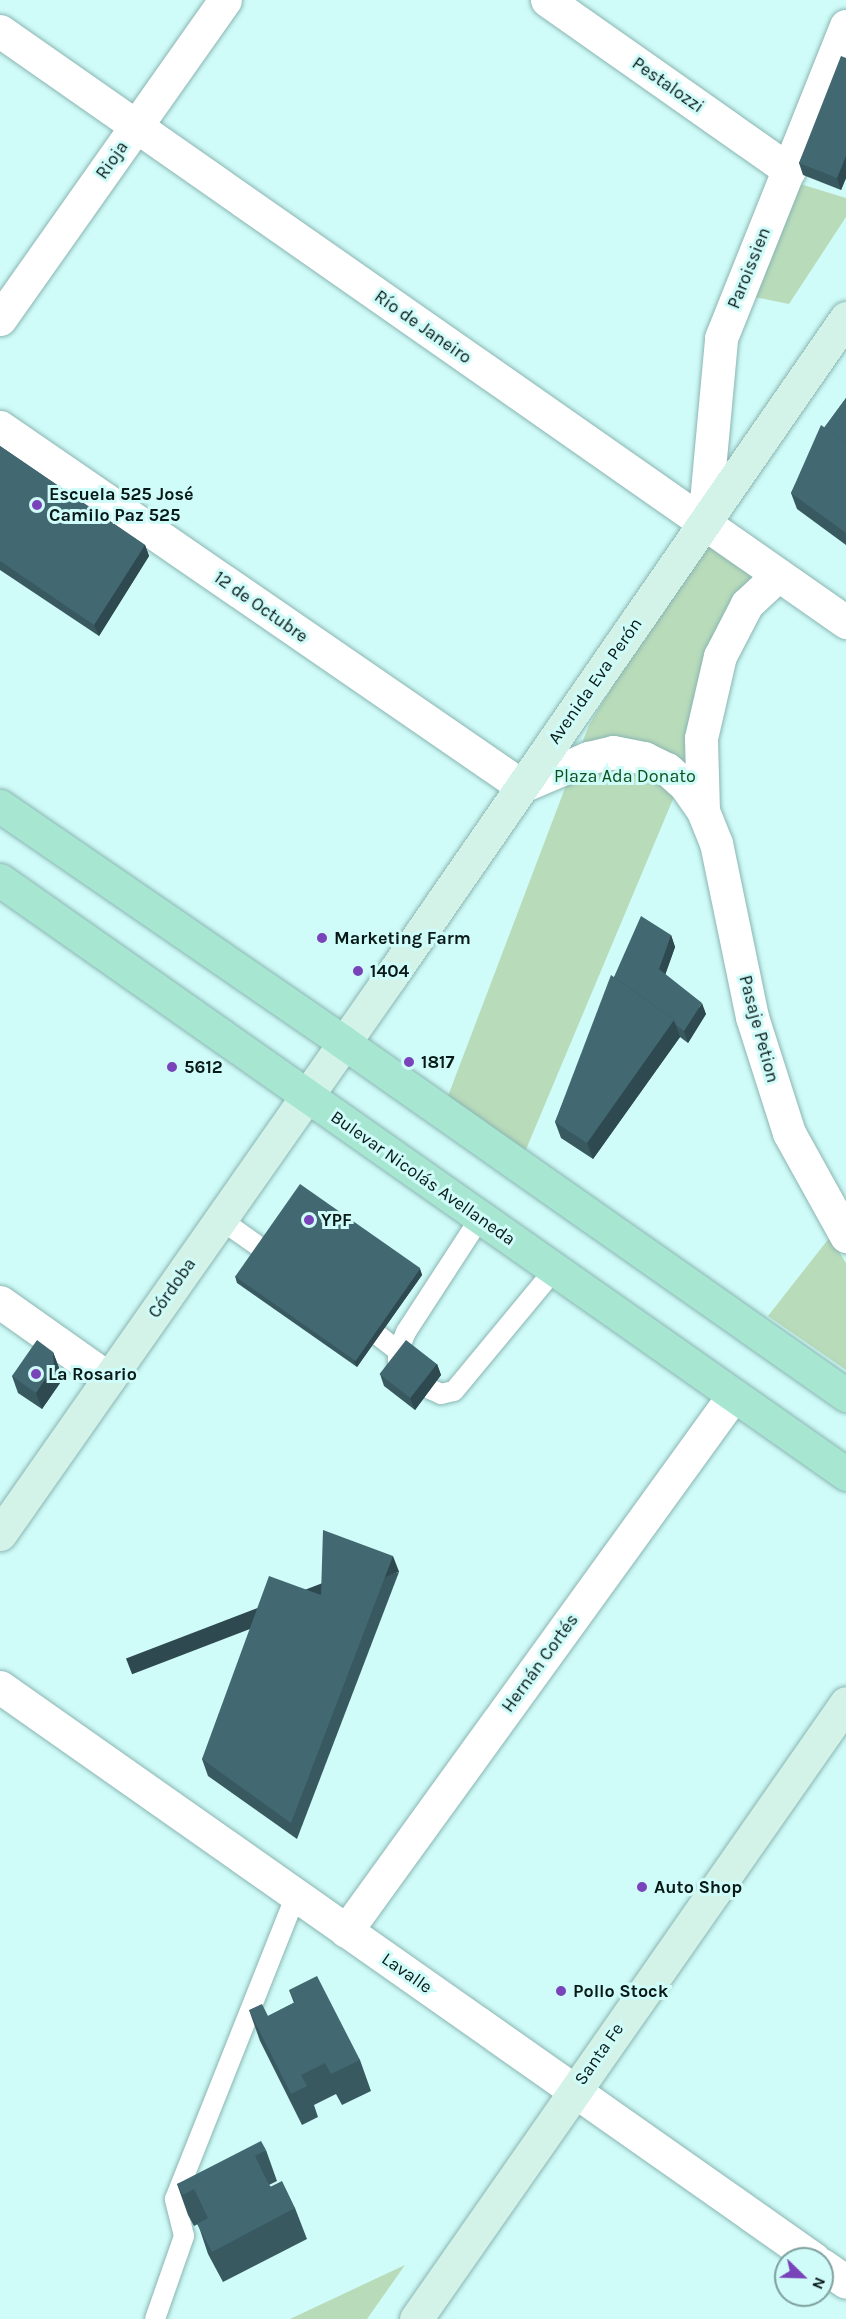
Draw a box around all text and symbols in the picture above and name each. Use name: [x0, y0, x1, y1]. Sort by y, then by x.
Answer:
street label: Pestalozzi: [628, 52, 708, 118]
street label: Rioja: [91, 137, 133, 183]
street label: Paroissien: [723, 224, 775, 312]
street label: Río de Janeiro: [370, 286, 476, 368]
place label: Escuela 525 José Camilo Paz 525: [49, 484, 194, 526]
marker: Escuela 525 José Camilo Paz 525: [30, 498, 44, 512]
street label: 12 de Octubre: [210, 567, 312, 647]
street label: Avenida Eva Perón: [543, 614, 647, 748]
park label: Plaza Ada Donato: [554, 765, 696, 787]
place label: Marketing Farm: [334, 927, 471, 949]
marker: Marketing Farm: [315, 931, 329, 945]
place label: 1404: [370, 960, 409, 982]
marker: 1404: [351, 964, 365, 978]
street label: Pasaje Petion: [734, 973, 784, 1085]
place label: 1817: [421, 1051, 454, 1073]
marker: 1817: [402, 1055, 416, 1069]
place label: 5612: [184, 1056, 223, 1078]
marker: 5612: [165, 1060, 179, 1074]
street label: Bulevar Nicolás Avellaneda: [326, 1106, 520, 1250]
place label: YPF: [321, 1209, 352, 1231]
marker: YPF: [302, 1213, 316, 1227]
street label: Córdoba: [144, 1254, 200, 1322]
place label: La Rosario: [48, 1363, 137, 1385]
marker: La Rosario: [29, 1367, 43, 1381]
street label: Hernán Cortés: [497, 1610, 583, 1716]
place label: Auto Shop: [654, 1876, 742, 1898]
marker: Auto Shop: [635, 1880, 649, 1894]
street label: Lavalle: [378, 1948, 436, 1998]
place label: Pollo Stock: [573, 1980, 668, 2002]
marker: Pollo Stock: [554, 1984, 568, 1998]
street label: Santa Fe: [570, 2019, 628, 2089]
north arrow: [774, 2247, 834, 2307]
text: N: [808, 2274, 830, 2292]

